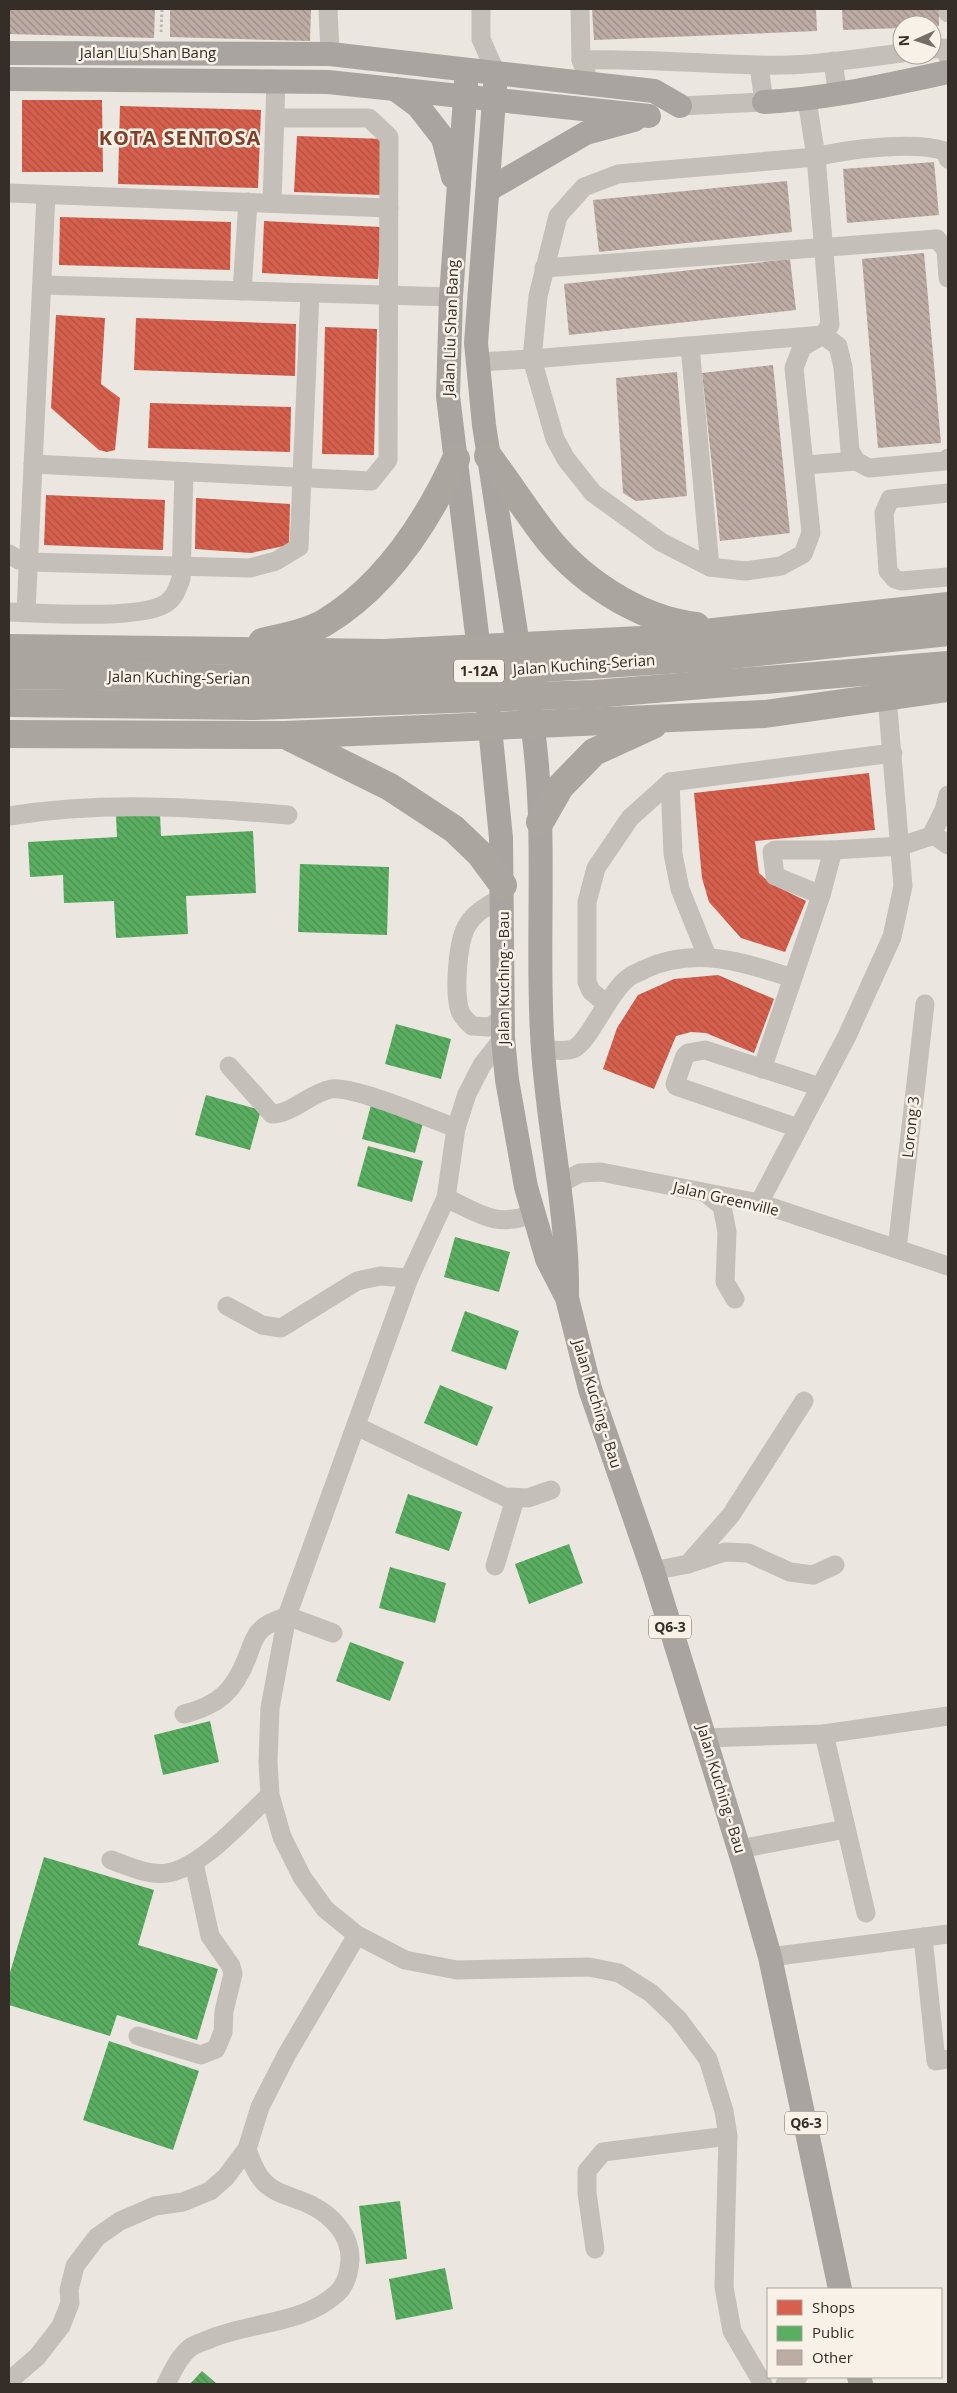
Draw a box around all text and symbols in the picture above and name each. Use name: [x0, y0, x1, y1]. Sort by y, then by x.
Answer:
north arrow: [892, 15, 942, 65]
text: N: [894, 35, 913, 47]
street label: Jalan Liu Shan Bang: [78, 42, 216, 62]
district label: KOTA SENTOSA: [99, 124, 261, 151]
street label: Jalan Liu Shan Bang: [438, 259, 462, 399]
street label: Jalan Kuching-Serian: [510, 649, 656, 679]
road number: 1-12A: [454, 659, 504, 682]
street label: Jalan Kuching-Serian: [106, 666, 250, 688]
street label: Jalan Kuching - Bau: [493, 911, 513, 1047]
street label: Lorong 3: [897, 1095, 923, 1159]
street label: Jalan Greenville: [669, 1176, 781, 1220]
street label: Jalan Kuching - Bau: [568, 1335, 627, 1470]
road number: Q6-3: [649, 1615, 691, 1638]
street label: Jalan Kuching - Bau: [692, 1720, 751, 1855]
road number: Q6-3: [785, 2112, 827, 2134]
legend: [767, 2288, 942, 2378]
text: Shops: [812, 2297, 855, 2317]
text: Public: [812, 2322, 854, 2342]
text: Other: [812, 2347, 853, 2367]

